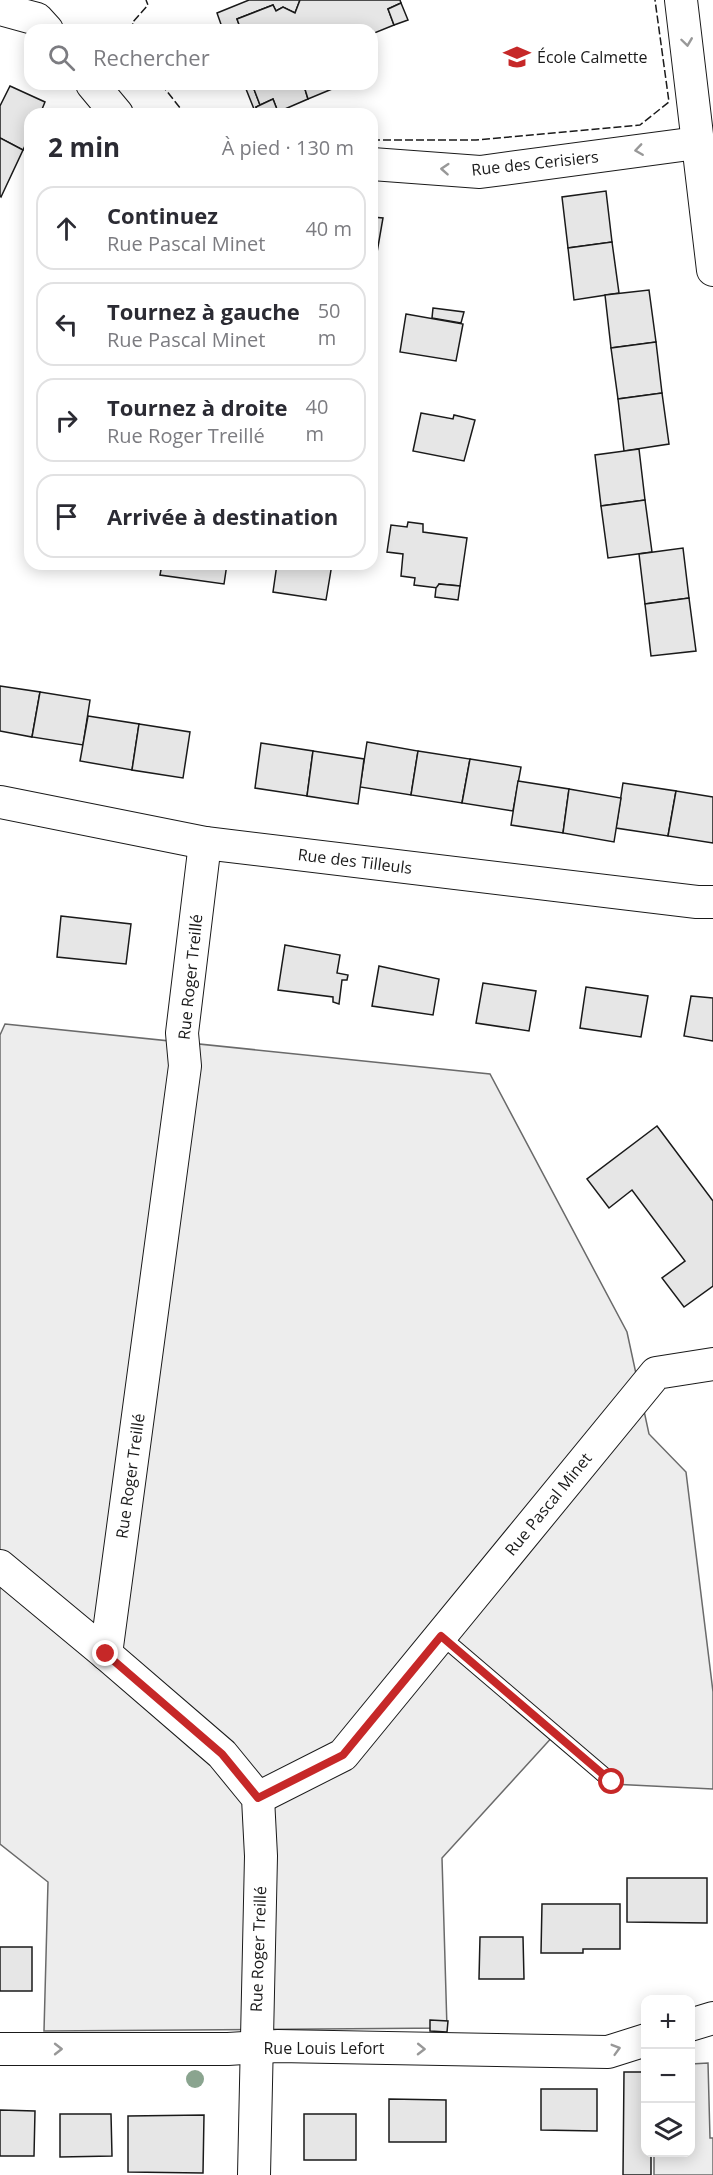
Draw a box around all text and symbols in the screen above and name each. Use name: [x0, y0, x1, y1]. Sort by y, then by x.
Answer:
search box: [24, 24, 378, 90]
one-way arrow: [680, 37, 692, 46]
icon: search: [45, 41, 78, 74]
text: Rechercher: [93, 42, 210, 72]
school or university icon: École Calmette: [502, 42, 532, 72]
place label: École Calmette: [537, 46, 648, 68]
text: 2 min: [48, 129, 120, 165]
text: À pied · 130 m: [222, 134, 354, 161]
one-way arrow: [634, 144, 643, 156]
street label: Rue des Cerisiers: [470, 145, 600, 181]
one-way arrow: [441, 163, 450, 176]
text: Continuez: [107, 200, 218, 230]
icon: ahead: [50, 212, 83, 245]
text: 40 m: [305, 215, 352, 242]
text: Rue Pascal Minet: [107, 230, 265, 257]
text: Tournez à gauche: [107, 296, 300, 326]
text: 50 m: [318, 297, 341, 351]
icon: left: [50, 308, 83, 341]
text: Rue Pascal Minet: [107, 326, 265, 353]
text: Tournez à droite: [107, 392, 288, 422]
text: 40 m: [306, 393, 328, 447]
icon: right: [50, 404, 83, 437]
text: Rue Roger Treillé: [107, 422, 265, 449]
icon: arrive: [50, 500, 83, 533]
text: Arrivée à destination: [107, 501, 338, 531]
street label: Rue des Tilleuls: [297, 843, 413, 879]
street label: Rue Roger Treillé: [172, 913, 208, 1041]
street label: Rue Roger Treillé: [110, 1412, 150, 1540]
street label: Rue Pascal Minet: [500, 1448, 597, 1560]
route end: [92, 1640, 118, 1666]
route start: [598, 1768, 624, 1794]
street label: Rue Roger Treillé: [245, 1886, 271, 2012]
map controls: [641, 1995, 695, 2157]
button: +: [641, 1995, 695, 2049]
street label: Rue Louis Lefort: [263, 2037, 385, 2059]
one-way arrow: [417, 2042, 426, 2055]
one-way arrow: [54, 2043, 63, 2055]
one-way arrow: [610, 2044, 621, 2056]
button: −: [641, 2049, 695, 2103]
button: layers: [641, 2103, 695, 2157]

